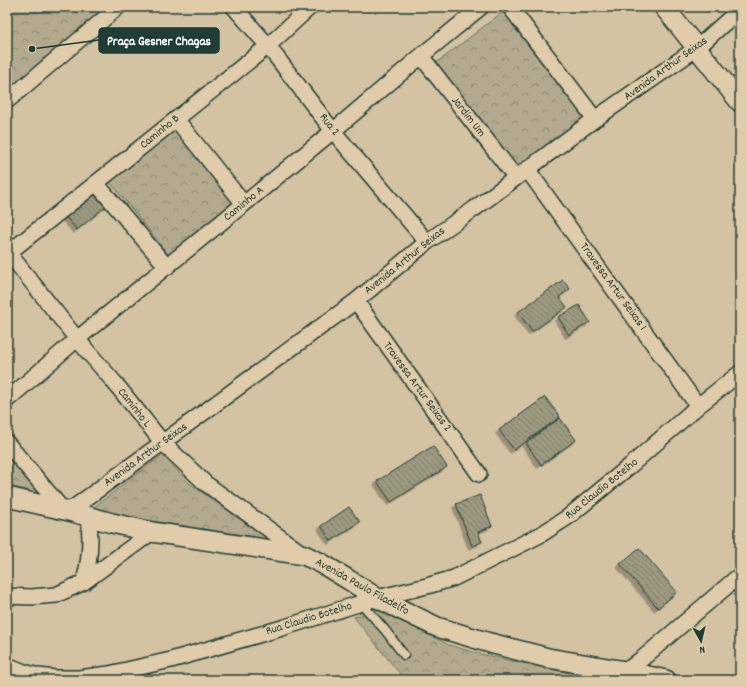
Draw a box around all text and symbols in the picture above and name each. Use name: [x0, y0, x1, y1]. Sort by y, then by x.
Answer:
callout: Praça Gesner Chagas: [99, 28, 219, 53]
text: Praça Gesner Chagas: [107, 33, 212, 52]
street label: Avenida Arthur Seixas: [621, 33, 711, 105]
street label: Jardim Um: [447, 93, 489, 141]
street label: Caminho B: [136, 110, 184, 153]
street label: Rua 2: [315, 110, 343, 140]
street label: Caminho A: [220, 182, 268, 226]
street label: Avenida Arthur Seixas: [361, 223, 449, 299]
street label: Travessa Artur Seixas 1: [575, 240, 651, 334]
street label: Travessa Artur Seixas 2: [379, 339, 455, 435]
street label: Caminho L: [113, 385, 155, 431]
street label: Avenida Arthur Seixas: [101, 419, 191, 491]
street label: Rua Claudio Botelho: [562, 454, 642, 524]
street label: Avenida Paulo Filadelfo: [312, 554, 412, 620]
street label: Rua Claudio Botelho: [264, 598, 354, 640]
north arrow: [681, 621, 721, 661]
text: N: [698, 641, 706, 657]

